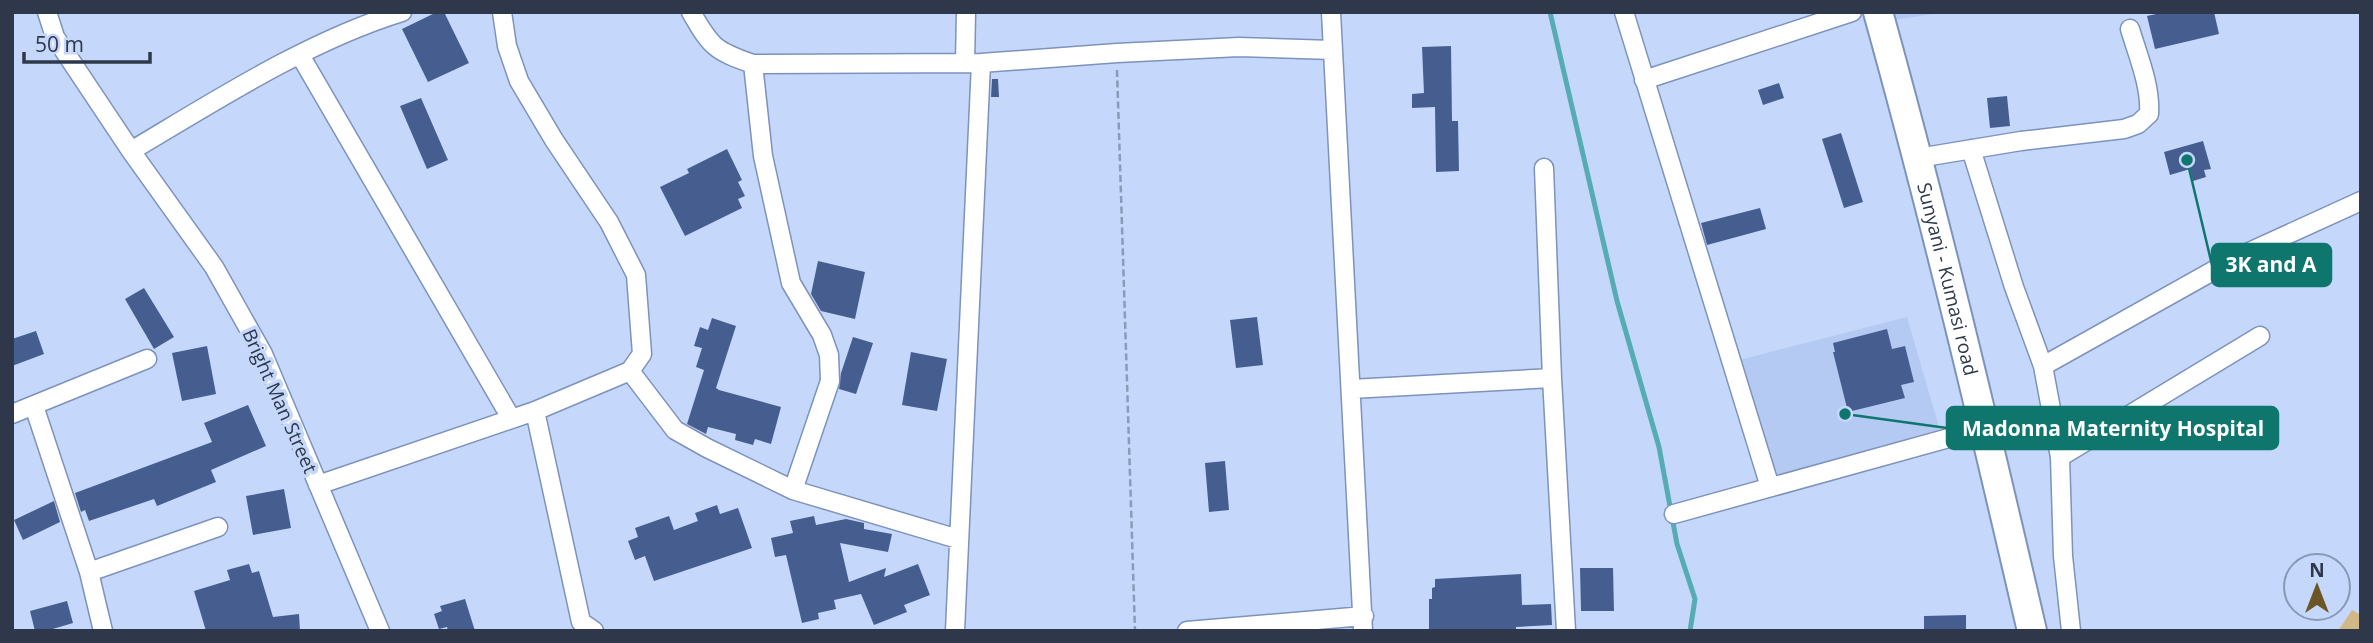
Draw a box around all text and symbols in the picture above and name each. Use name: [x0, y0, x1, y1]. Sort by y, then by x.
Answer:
scale bar: [24, 21, 150, 65]
text: 50 m: [35, 30, 84, 58]
street label: Sunyani - Kumasi road: [1911, 180, 1984, 378]
callout: 3K and A: [2212, 244, 2331, 286]
text: 3K and A: [2225, 250, 2317, 278]
street label: Bright Man Street: [236, 325, 324, 478]
callout: Madonna Maternity Hospital: [1947, 407, 2278, 449]
text: Madonna Maternity Hospital: [1962, 414, 2264, 442]
north arrow: [2282, 552, 2352, 622]
text: N: [2309, 557, 2325, 583]

